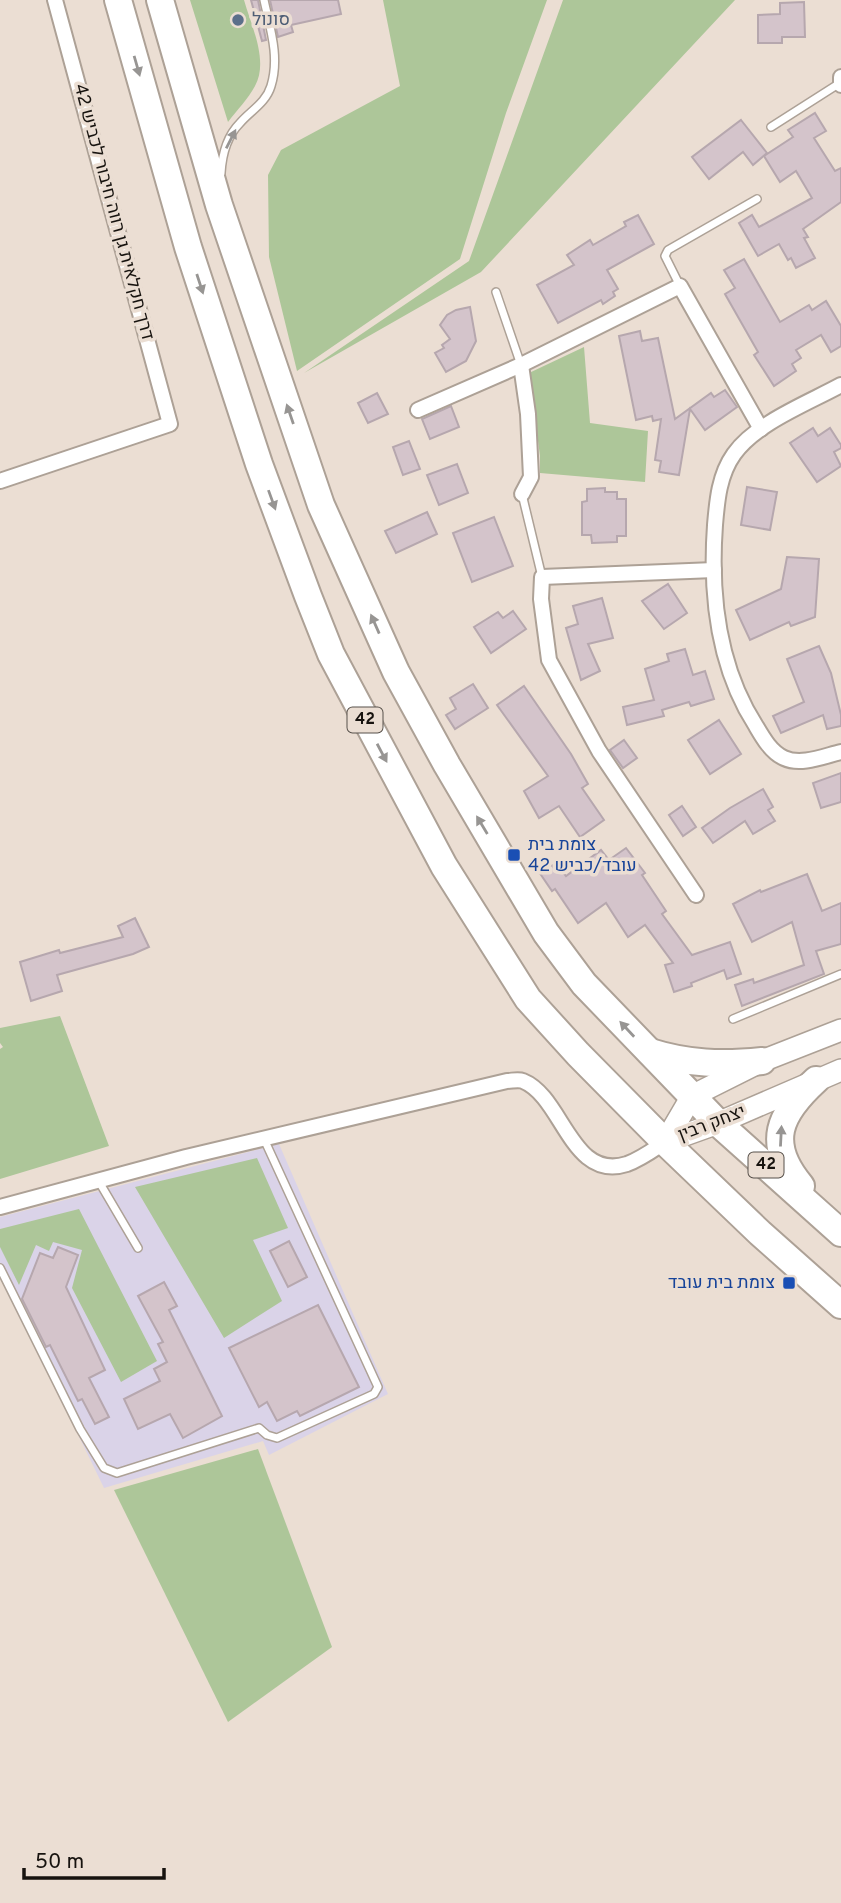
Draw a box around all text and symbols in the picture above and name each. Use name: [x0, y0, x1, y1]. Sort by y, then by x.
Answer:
place label: סונול: [252, 9, 290, 32]
marker: סונול: [230, 12, 246, 28]
one-way arrow: [132, 55, 142, 76]
street label: דרך חקלאית גן רווה חיבור לכביש 42: [68, 81, 158, 343]
one-way arrow: [225, 129, 236, 149]
one-way arrow: [196, 274, 206, 295]
one-way arrow: [284, 403, 295, 424]
one-way arrow: [267, 489, 278, 510]
one-way arrow: [369, 614, 381, 634]
road number: 42: [348, 708, 382, 733]
one-way arrow: [377, 743, 388, 763]
one-way arrow: [476, 815, 489, 834]
place label: צומת בית עובד/כביש 42: [528, 834, 637, 878]
marker: צומת בית עובד/כביש 42: [506, 847, 522, 863]
one-way arrow: [619, 1021, 636, 1038]
street label: יצחק רבין: [675, 1101, 749, 1147]
one-way arrow: [776, 1125, 787, 1147]
road number: 42: [748, 1152, 784, 1177]
place label: צומת בית עובד: [668, 1272, 775, 1295]
marker: צומת בית עובד: [781, 1275, 797, 1291]
scale bar: [24, 1836, 164, 1880]
text: 50 m: [35, 1849, 84, 1876]

